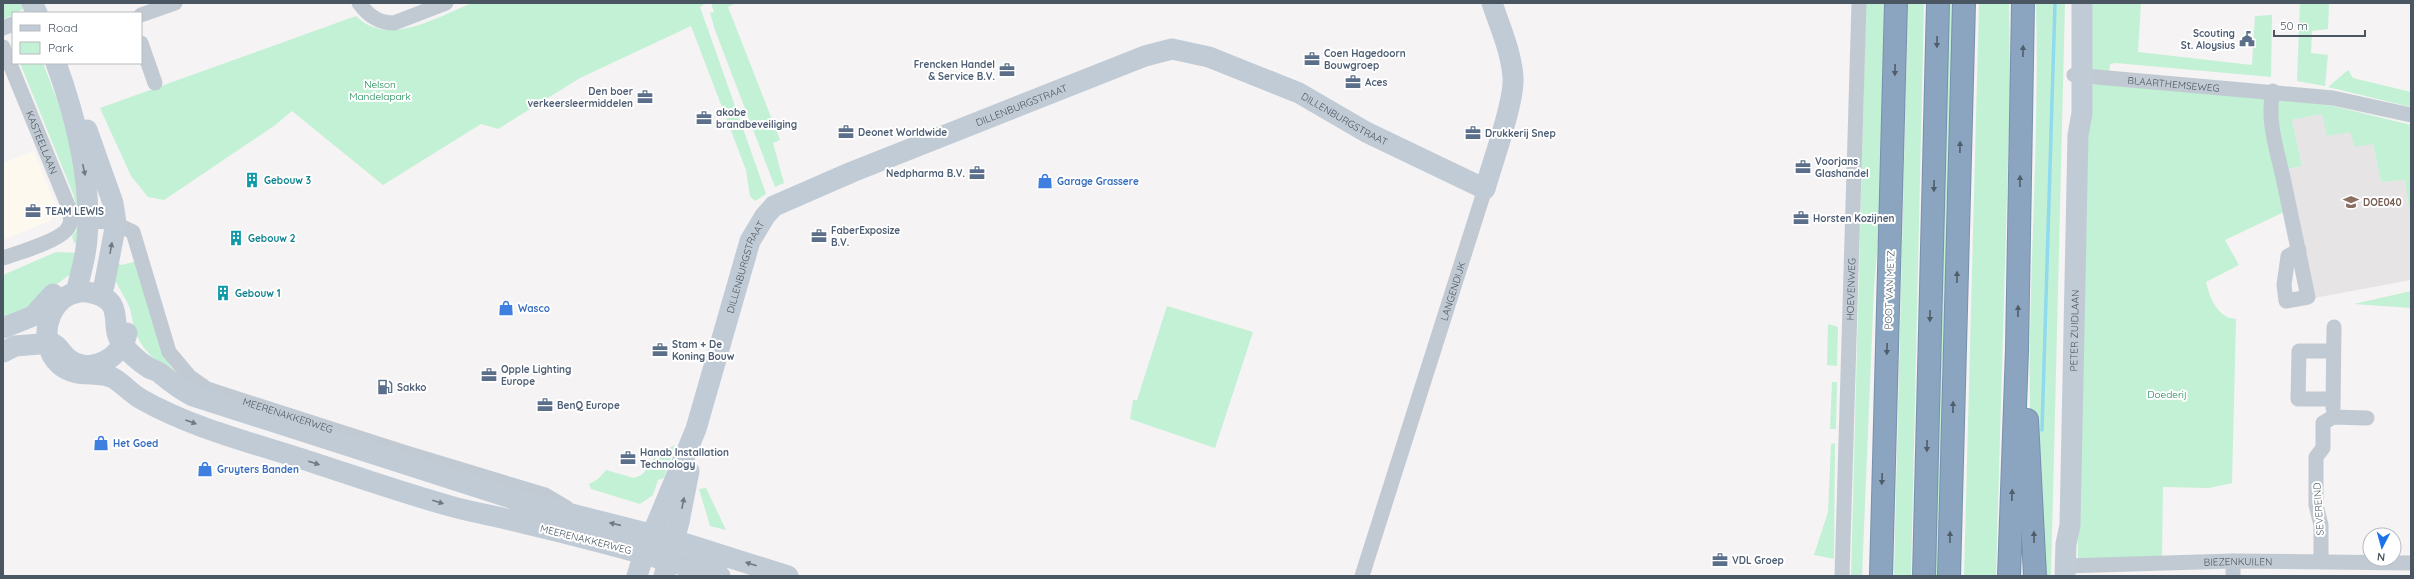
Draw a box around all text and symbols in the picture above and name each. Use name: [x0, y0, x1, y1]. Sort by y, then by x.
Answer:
legend: [12, 12, 142, 64]
scale bar: [2274, 12, 2365, 38]
text: 50 m: [2280, 18, 2308, 33]
text: Road: [48, 20, 78, 35]
place label: Scouting St. Aloysius: [2181, 27, 2235, 52]
public building icon: Scouting St. Aloysius: [2238, 30, 2256, 48]
one-way arrow: [1934, 36, 1941, 48]
text: Park: [48, 40, 73, 55]
one-way arrow: [2020, 44, 2026, 57]
place label: Coen Hagedoorn Bouwgroep: [1324, 47, 1406, 72]
office icon: Coen Hagedoorn Bouwgroep: [1303, 50, 1321, 68]
place label: Frencken Handel & Service B.V.: [914, 58, 995, 83]
office icon: Frencken Handel & Service B.V.: [998, 61, 1016, 79]
one-way arrow: [1892, 64, 1898, 77]
office icon: Aces: [1344, 73, 1362, 91]
street label: BLAARTHEMSEWEG: [2127, 74, 2220, 95]
place label: Aces: [1365, 76, 1387, 89]
park label: Nelson Mandelapark: [349, 78, 411, 103]
street label: DILLENBURGSTRAAT: [974, 81, 1069, 129]
place label: Den boer verkeersleermiddelen: [528, 85, 634, 110]
office icon: Den boer verkeersleermiddelen: [636, 88, 654, 106]
street label: DILLENBURGSTRAAT: [1299, 90, 1390, 149]
place label: akobe brandbeveiliging: [716, 106, 797, 131]
street label: KASTEELLAAN: [23, 109, 60, 176]
office icon: akobe brandbeveiliging: [695, 109, 713, 127]
office icon: Deonet Worldwide: [837, 123, 855, 141]
office icon: Drukkerij Snep: [1464, 124, 1482, 142]
place label: Deonet Worldwide: [858, 126, 947, 139]
place label: Drukkerij Snep: [1485, 127, 1556, 140]
one-way arrow: [1957, 140, 1963, 153]
place label: Voorjans Glashandel: [1815, 155, 1869, 180]
office icon: Voorjans Glashandel: [1794, 158, 1812, 176]
one-way arrow: [82, 164, 88, 176]
office icon: Nedpharma B.V.: [968, 164, 986, 182]
place label: Nedpharma B.V.: [886, 167, 965, 180]
building icon: Gebouw 3: [243, 171, 261, 189]
shop icon: Garage Grassere: [1036, 172, 1054, 190]
place label: Gebouw 3: [264, 174, 311, 187]
one-way arrow: [2017, 174, 2023, 187]
place label: Garage Grassere: [1057, 175, 1139, 188]
one-way arrow: [1931, 180, 1937, 193]
school or university icon: DOE040: [2342, 193, 2360, 211]
place label: DOE040: [2363, 196, 2402, 209]
office icon: TEAM LEWIS: [24, 202, 42, 220]
place label: TEAM LEWIS: [45, 205, 104, 218]
office icon: Horsten Kozijnen: [1792, 209, 1810, 227]
place label: Horsten Kozijnen: [1813, 212, 1895, 225]
street label: DILLENBURGSTRAAT: [724, 218, 768, 315]
place label: FaberExposize B.V.: [831, 224, 900, 249]
office icon: FaberExposize B.V.: [810, 227, 828, 245]
building icon: Gebouw 2: [227, 229, 245, 247]
place label: Gebouw 2: [248, 232, 296, 245]
one-way arrow: [108, 242, 114, 254]
street label: POOT VAN METZ: [1882, 250, 1897, 330]
street label: HOEVENWEG: [1844, 258, 1858, 321]
street label: LANGENDIJK: [1438, 260, 1469, 322]
one-way arrow: [1953, 271, 1960, 283]
building icon: Gebouw 1: [214, 284, 232, 302]
place label: Gebouw 1: [235, 287, 281, 300]
street label: PETER ZUIDLAAN: [2067, 290, 2082, 371]
shop icon: Wasco: [497, 299, 515, 317]
place label: Wasco: [518, 302, 550, 315]
one-way arrow: [2014, 305, 2021, 317]
one-way arrow: [1927, 310, 1934, 322]
place label: Stam + De Koning Bouw: [672, 338, 735, 363]
office icon: Stam + De Koning Bouw: [651, 341, 669, 359]
one-way arrow: [1883, 343, 1890, 355]
place label: Opple Lighting Europe: [501, 363, 571, 388]
office icon: Opple Lighting Europe: [480, 366, 498, 384]
fuel station icon: Sakko: [376, 378, 394, 396]
place label: Sakko: [397, 381, 427, 394]
park label: Doederij: [2147, 388, 2187, 401]
street label: MEERENAKKERWEG: [241, 395, 335, 436]
office icon: BenQ Europe: [536, 396, 554, 414]
place label: BenQ Europe: [557, 399, 620, 412]
one-way arrow: [1950, 400, 1956, 413]
one-way arrow: [185, 419, 197, 425]
shop icon: Het Goed: [92, 434, 110, 452]
place label: Het Goed: [113, 437, 158, 450]
one-way arrow: [1924, 440, 1930, 453]
place label: Hanab Installation Technology: [640, 446, 729, 471]
office icon: Hanab Installation Technology: [619, 449, 637, 467]
shop icon: Gruyters Banden: [196, 460, 214, 478]
one-way arrow: [308, 460, 320, 466]
place label: Gruyters Banden: [217, 463, 299, 476]
one-way arrow: [1879, 473, 1885, 486]
street label: SEVEREIND: [2310, 482, 2327, 536]
one-way arrow: [2008, 489, 2015, 501]
one-way arrow: [680, 497, 686, 509]
one-way arrow: [432, 500, 444, 506]
one-way arrow: [608, 521, 621, 527]
street label: MEERENAKKERWEG: [539, 522, 633, 557]
north arrow: [2362, 527, 2402, 567]
one-way arrow: [1947, 530, 1953, 543]
one-way arrow: [2031, 530, 2037, 543]
text: N: [2376, 550, 2386, 564]
office icon: VDL Groep: [1711, 551, 1729, 569]
place label: VDL Groep: [1732, 554, 1784, 567]
street label: BIEZENKUILEN: [2203, 555, 2272, 569]
one-way arrow: [745, 561, 757, 567]

